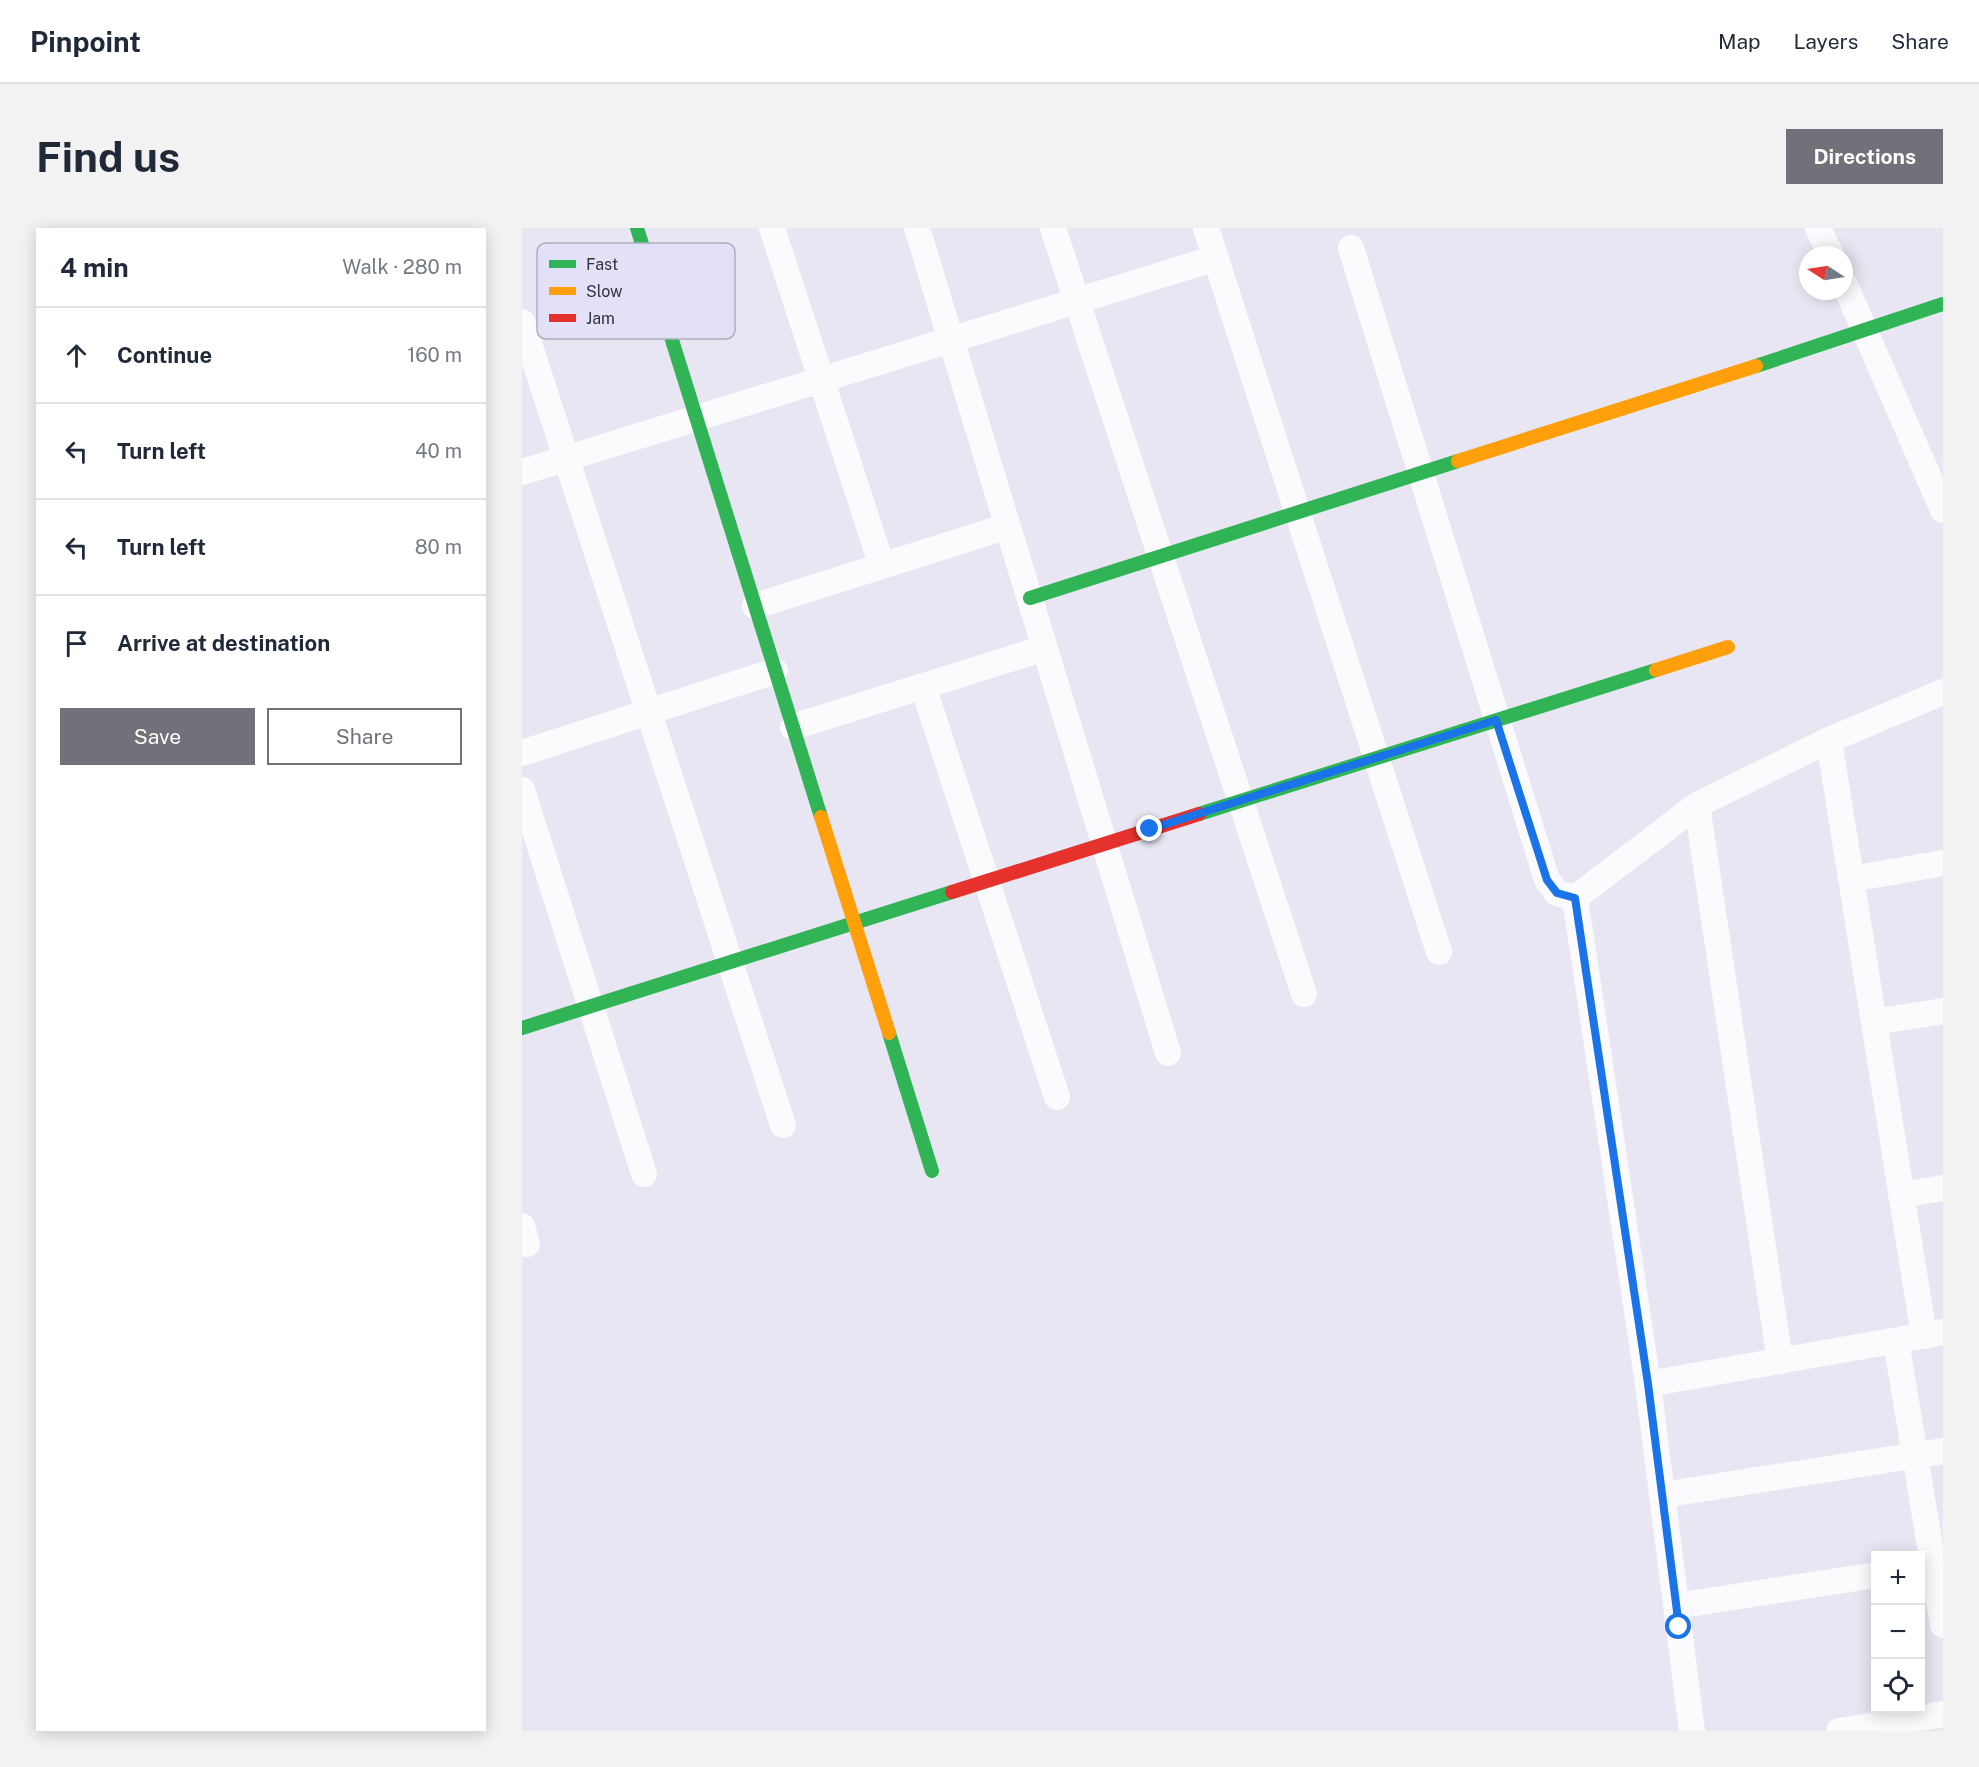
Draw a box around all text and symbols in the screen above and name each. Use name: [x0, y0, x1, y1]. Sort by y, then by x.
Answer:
text: Pinpoint: [30, 25, 141, 58]
text: Map: [1718, 29, 1761, 54]
text: Layers: [1794, 29, 1858, 54]
text: Share: [1891, 29, 1949, 54]
button: Directions: [1786, 129, 1943, 184]
text: Find us: [36, 132, 180, 181]
legend: [537, 243, 735, 339]
north arrow: [1799, 246, 1853, 300]
text: 4 min: [60, 252, 129, 283]
text: Walk · 280 m: [342, 255, 462, 279]
text: Fast: [586, 255, 618, 274]
text: Slow: [586, 282, 623, 301]
text: Jam: [586, 309, 615, 328]
icon: ahead: [60, 339, 93, 372]
text: Continue: [117, 342, 212, 368]
text: 160 m: [407, 343, 462, 367]
icon: left: [60, 435, 93, 468]
text: Turn left: [117, 438, 206, 464]
text: 40 m: [415, 439, 462, 463]
icon: left: [60, 531, 93, 564]
text: Turn left: [117, 534, 206, 560]
text: 80 m: [415, 535, 462, 559]
icon: arrive: [60, 627, 93, 660]
text: Arrive at destination: [117, 630, 330, 656]
button: Save: [60, 708, 255, 765]
button: Share: [267, 708, 462, 765]
route end: [1136, 815, 1162, 841]
map controls: [1871, 1551, 1925, 1713]
button: +: [1871, 1551, 1925, 1605]
button: −: [1871, 1605, 1925, 1659]
route start: [1665, 1613, 1691, 1639]
button: locate: [1871, 1659, 1925, 1713]

